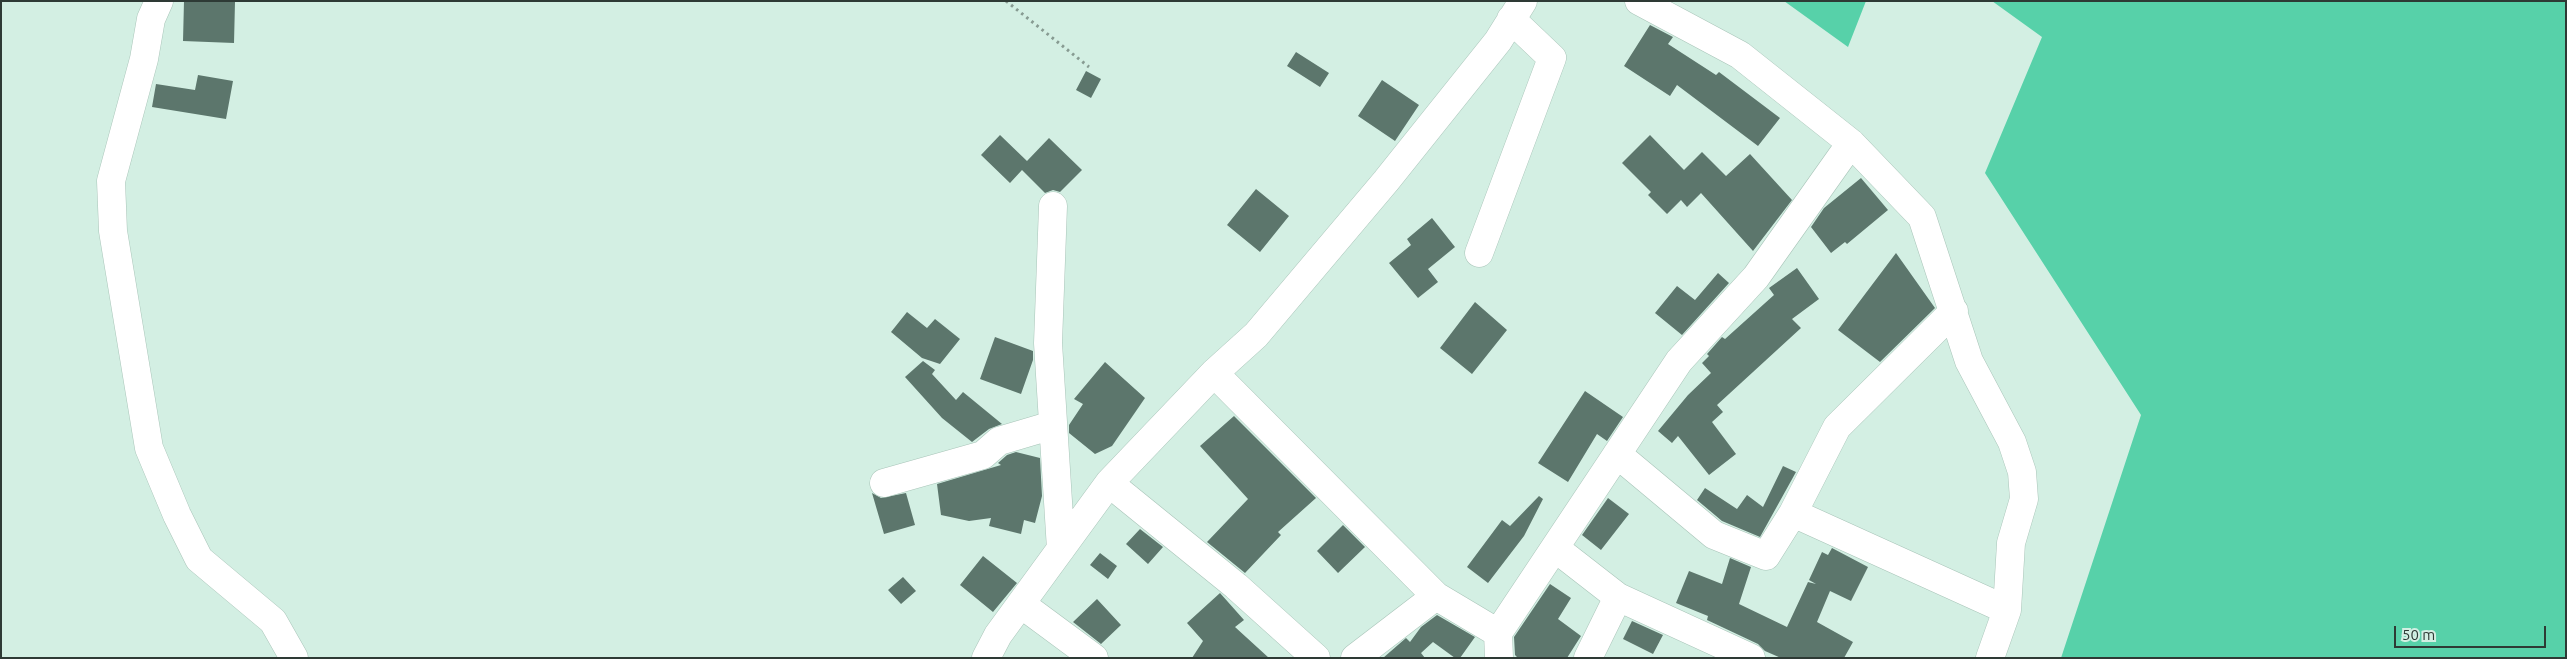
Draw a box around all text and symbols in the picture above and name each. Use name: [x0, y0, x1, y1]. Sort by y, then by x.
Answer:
scale bar: [2397, 616, 2550, 648]
text: 50 m: [2402, 626, 2435, 643]

